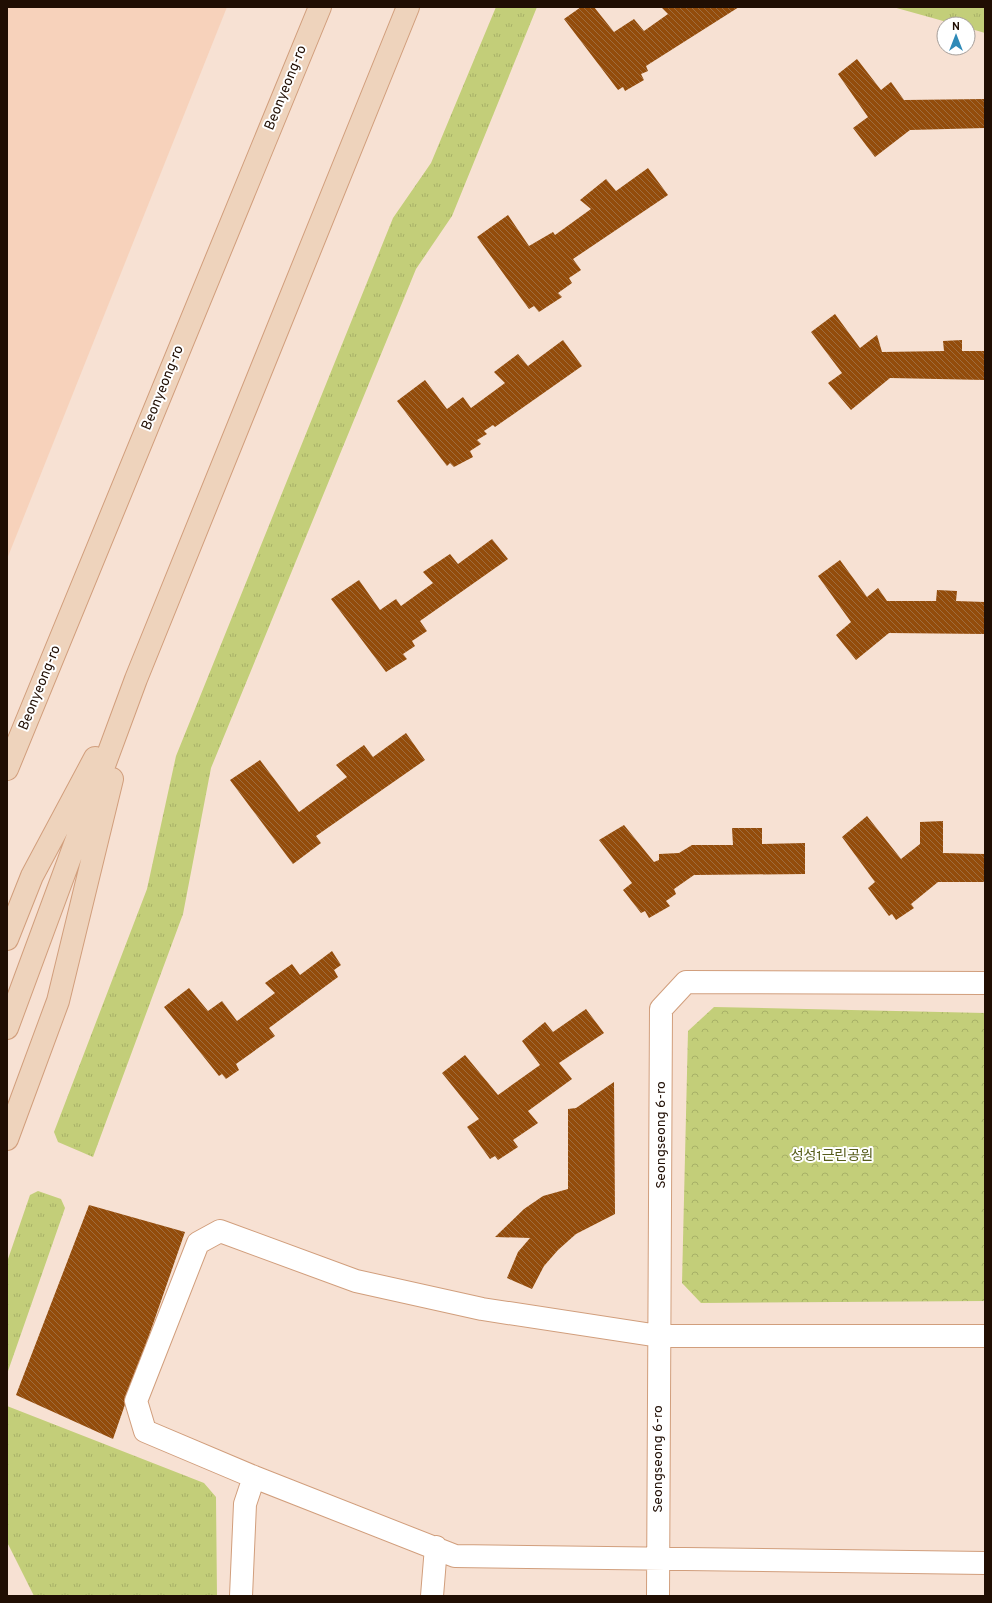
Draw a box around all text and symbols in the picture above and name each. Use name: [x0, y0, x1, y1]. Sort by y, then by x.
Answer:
north arrow: [936, 16, 976, 56]
text: N: [952, 20, 960, 34]
street label: Beonyeong-ro: [261, 43, 311, 133]
street label: Beonyeong-ro: [138, 343, 188, 433]
street label: Beonyeong-ro: [15, 643, 65, 733]
street label: Seongseong 6-ro: [653, 1081, 670, 1189]
park label: 성성1근린공원: [791, 1148, 873, 1165]
street label: Seongseong 6-ro: [650, 1405, 667, 1513]

